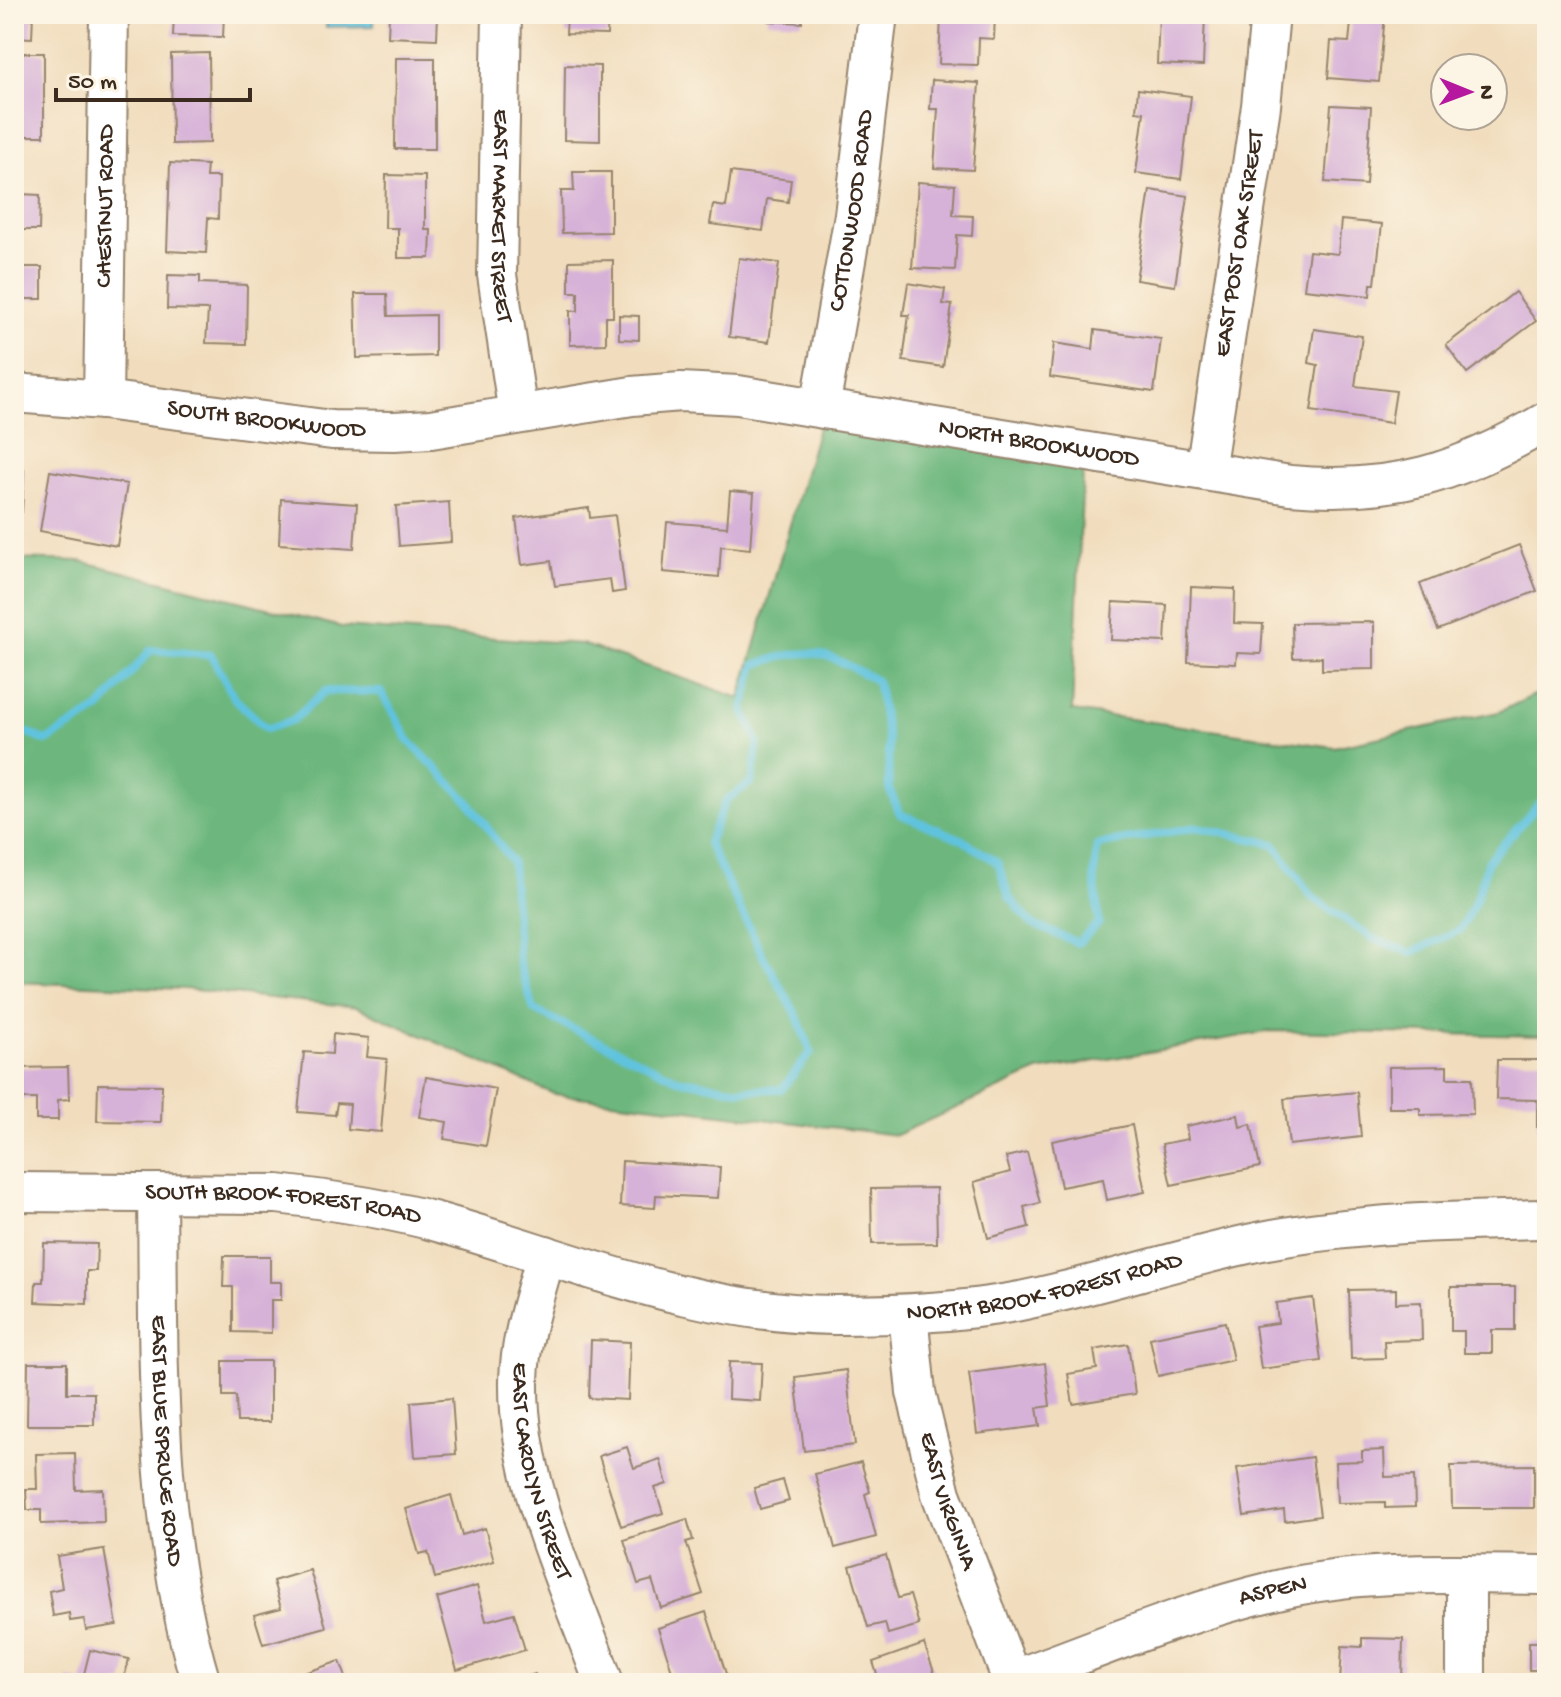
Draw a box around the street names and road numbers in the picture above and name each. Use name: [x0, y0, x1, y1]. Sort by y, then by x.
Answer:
street label: COTTONWOOD ROAD: [823, 108, 881, 314]
street label: EAST MARKET STREET: [482, 109, 519, 326]
street label: CHESTNUT ROAD: [90, 124, 122, 288]
street label: EAST POST OAK STREET: [1208, 127, 1272, 359]
street label: SOUTH BROOKWOOD: [165, 394, 366, 445]
street label: NORTH BROOKWOOD: [936, 413, 1142, 475]
street label: SOUTH BROOK FOREST ROAD: [145, 1178, 425, 1232]
street label: NORTH BROOK FOREST ROAD: [906, 1246, 1186, 1328]
street label: EAST BLUE SPRUCE ROAD: [143, 1315, 189, 1569]
street label: EAST CAROLYN STREET: [504, 1361, 578, 1586]
street label: EAST VIRGINIA: [912, 1429, 984, 1576]
street label: ASPEN: [1236, 1570, 1310, 1614]

